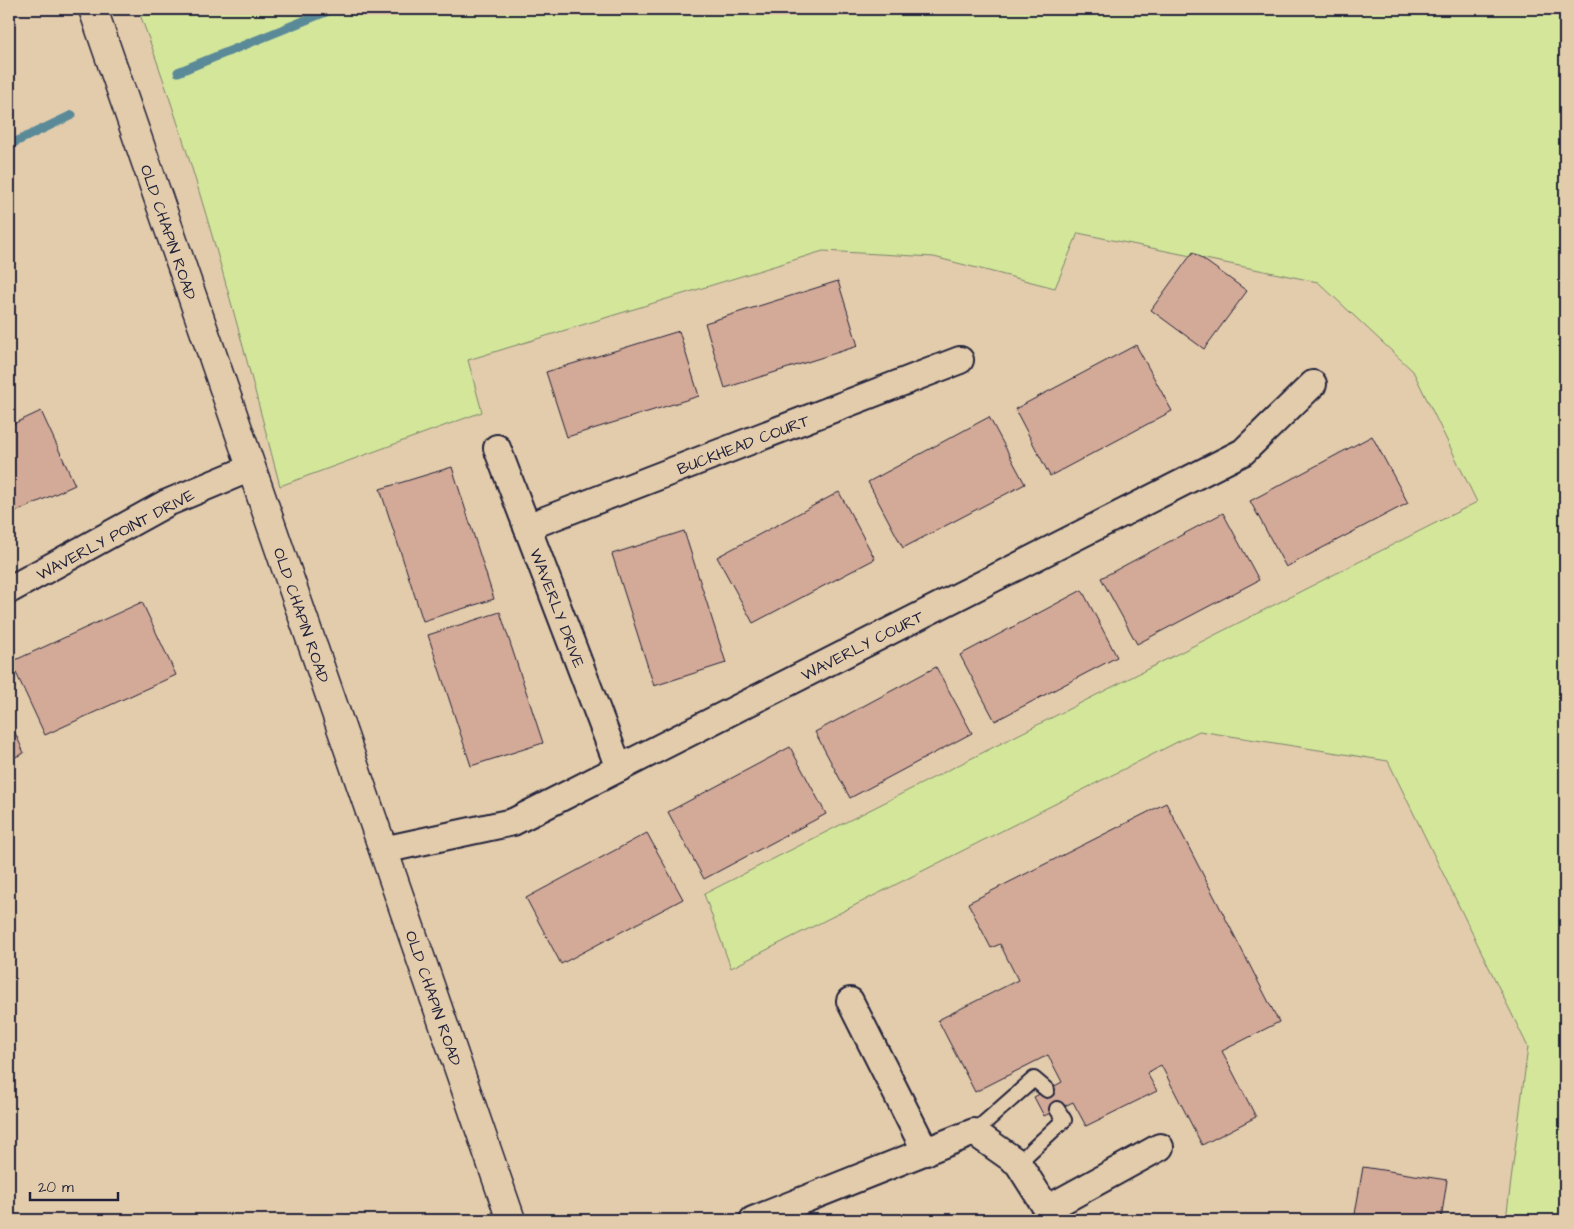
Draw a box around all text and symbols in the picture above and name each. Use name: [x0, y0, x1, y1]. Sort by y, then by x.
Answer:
street label: OLD CHAPIN ROAD: [135, 162, 202, 303]
street label: BUCKHEAD COURT: [674, 410, 813, 480]
street label: WAVERLY POINT DRIVE: [33, 484, 199, 586]
street label: OLD CHAPIN ROAD: [268, 545, 335, 686]
street label: WAVERLY DRIVE: [524, 546, 590, 672]
street label: WAVERLY COURT: [797, 606, 927, 686]
street label: OLD CHAPIN ROAD: [400, 928, 467, 1069]
scale bar: [30, 1169, 118, 1201]
text: 20 m: [38, 1177, 74, 1198]

